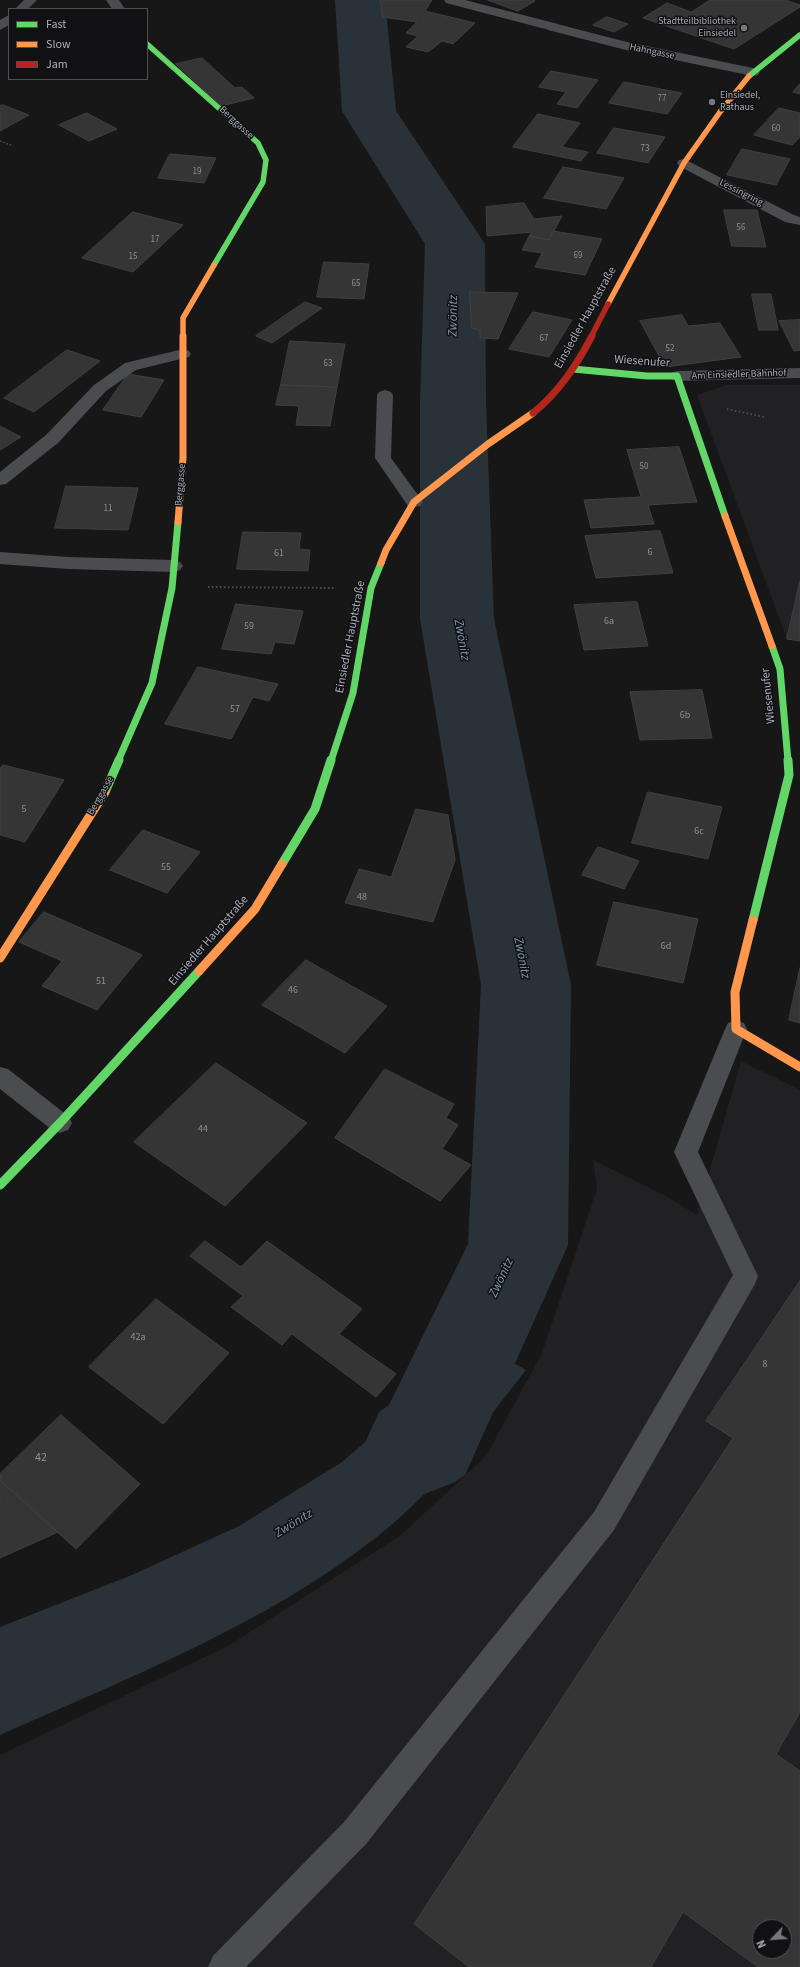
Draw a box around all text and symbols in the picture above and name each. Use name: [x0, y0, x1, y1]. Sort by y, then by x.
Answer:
legend: [8, 8, 148, 80]
text: Fast: [46, 16, 66, 33]
place label: Stadtteilbibliothek Einsiedel: [658, 16, 736, 40]
marker: Stadtteilbibliothek Einsiedel: [739, 23, 749, 33]
text: Slow: [46, 36, 71, 53]
street label: Hahngasse: [628, 41, 676, 63]
text: Jam: [46, 56, 68, 73]
place label: Einsiedel, Rathaus: [720, 90, 760, 114]
house number: 77: [658, 94, 666, 104]
marker: Einsiedel, Rathaus: [707, 97, 717, 107]
street label: Berggasse: [216, 104, 256, 142]
house number: 60: [772, 124, 780, 134]
house number: 73: [641, 144, 649, 154]
house number: 19: [193, 167, 201, 177]
street label: Lessingring: [717, 177, 765, 209]
house number: 56: [737, 223, 745, 233]
house number: 17: [151, 235, 159, 245]
house number: 69: [574, 251, 582, 261]
house number: 15: [129, 252, 137, 262]
street label: Einsiedler Hauptstraße: [552, 264, 620, 372]
house number: 65: [352, 279, 360, 289]
water label: Zwönitz: [446, 295, 462, 337]
house number: 67: [540, 334, 548, 344]
house number: 52: [666, 344, 674, 354]
street label: Wiesenufer: [614, 353, 670, 371]
house number: 63: [324, 359, 332, 369]
street label: Am Einsiedler Bahnhof: [691, 367, 787, 383]
house number: 50: [640, 462, 648, 472]
street label: Berggasse: [173, 463, 189, 507]
house number: 11: [104, 504, 112, 514]
house number: 6: [648, 547, 652, 559]
house number: 61: [274, 548, 284, 560]
street label: Einsiedler Hauptstraße: [333, 579, 369, 695]
house number: 6a: [604, 616, 614, 628]
water label: Zwönitz: [450, 618, 472, 662]
house number: 59: [244, 621, 254, 633]
street label: Wiesenufer: [759, 667, 779, 725]
house number: 57: [230, 704, 240, 716]
house number: 6b: [680, 710, 690, 722]
street label: Berggasse: [85, 775, 117, 817]
house number: 5: [22, 804, 26, 816]
house number: 6c: [694, 826, 704, 838]
house number: 55: [161, 862, 171, 874]
house number: 48: [357, 892, 367, 904]
street label: Einsiedler Hauptstraße: [166, 893, 252, 989]
water label: Zwönitz: [509, 936, 533, 980]
house number: 6d: [661, 941, 671, 953]
house number: 51: [96, 976, 106, 988]
house number: 46: [288, 985, 298, 997]
house number: 44: [198, 1124, 208, 1136]
water label: Zwönitz: [486, 1256, 518, 1300]
house number: 42a: [131, 1332, 145, 1344]
house number: 8: [763, 1359, 767, 1371]
house number: 42: [35, 1451, 47, 1465]
water label: Zwönitz: [272, 1506, 316, 1542]
north arrow: [752, 1919, 792, 1959]
text: N: [753, 1937, 770, 1950]

